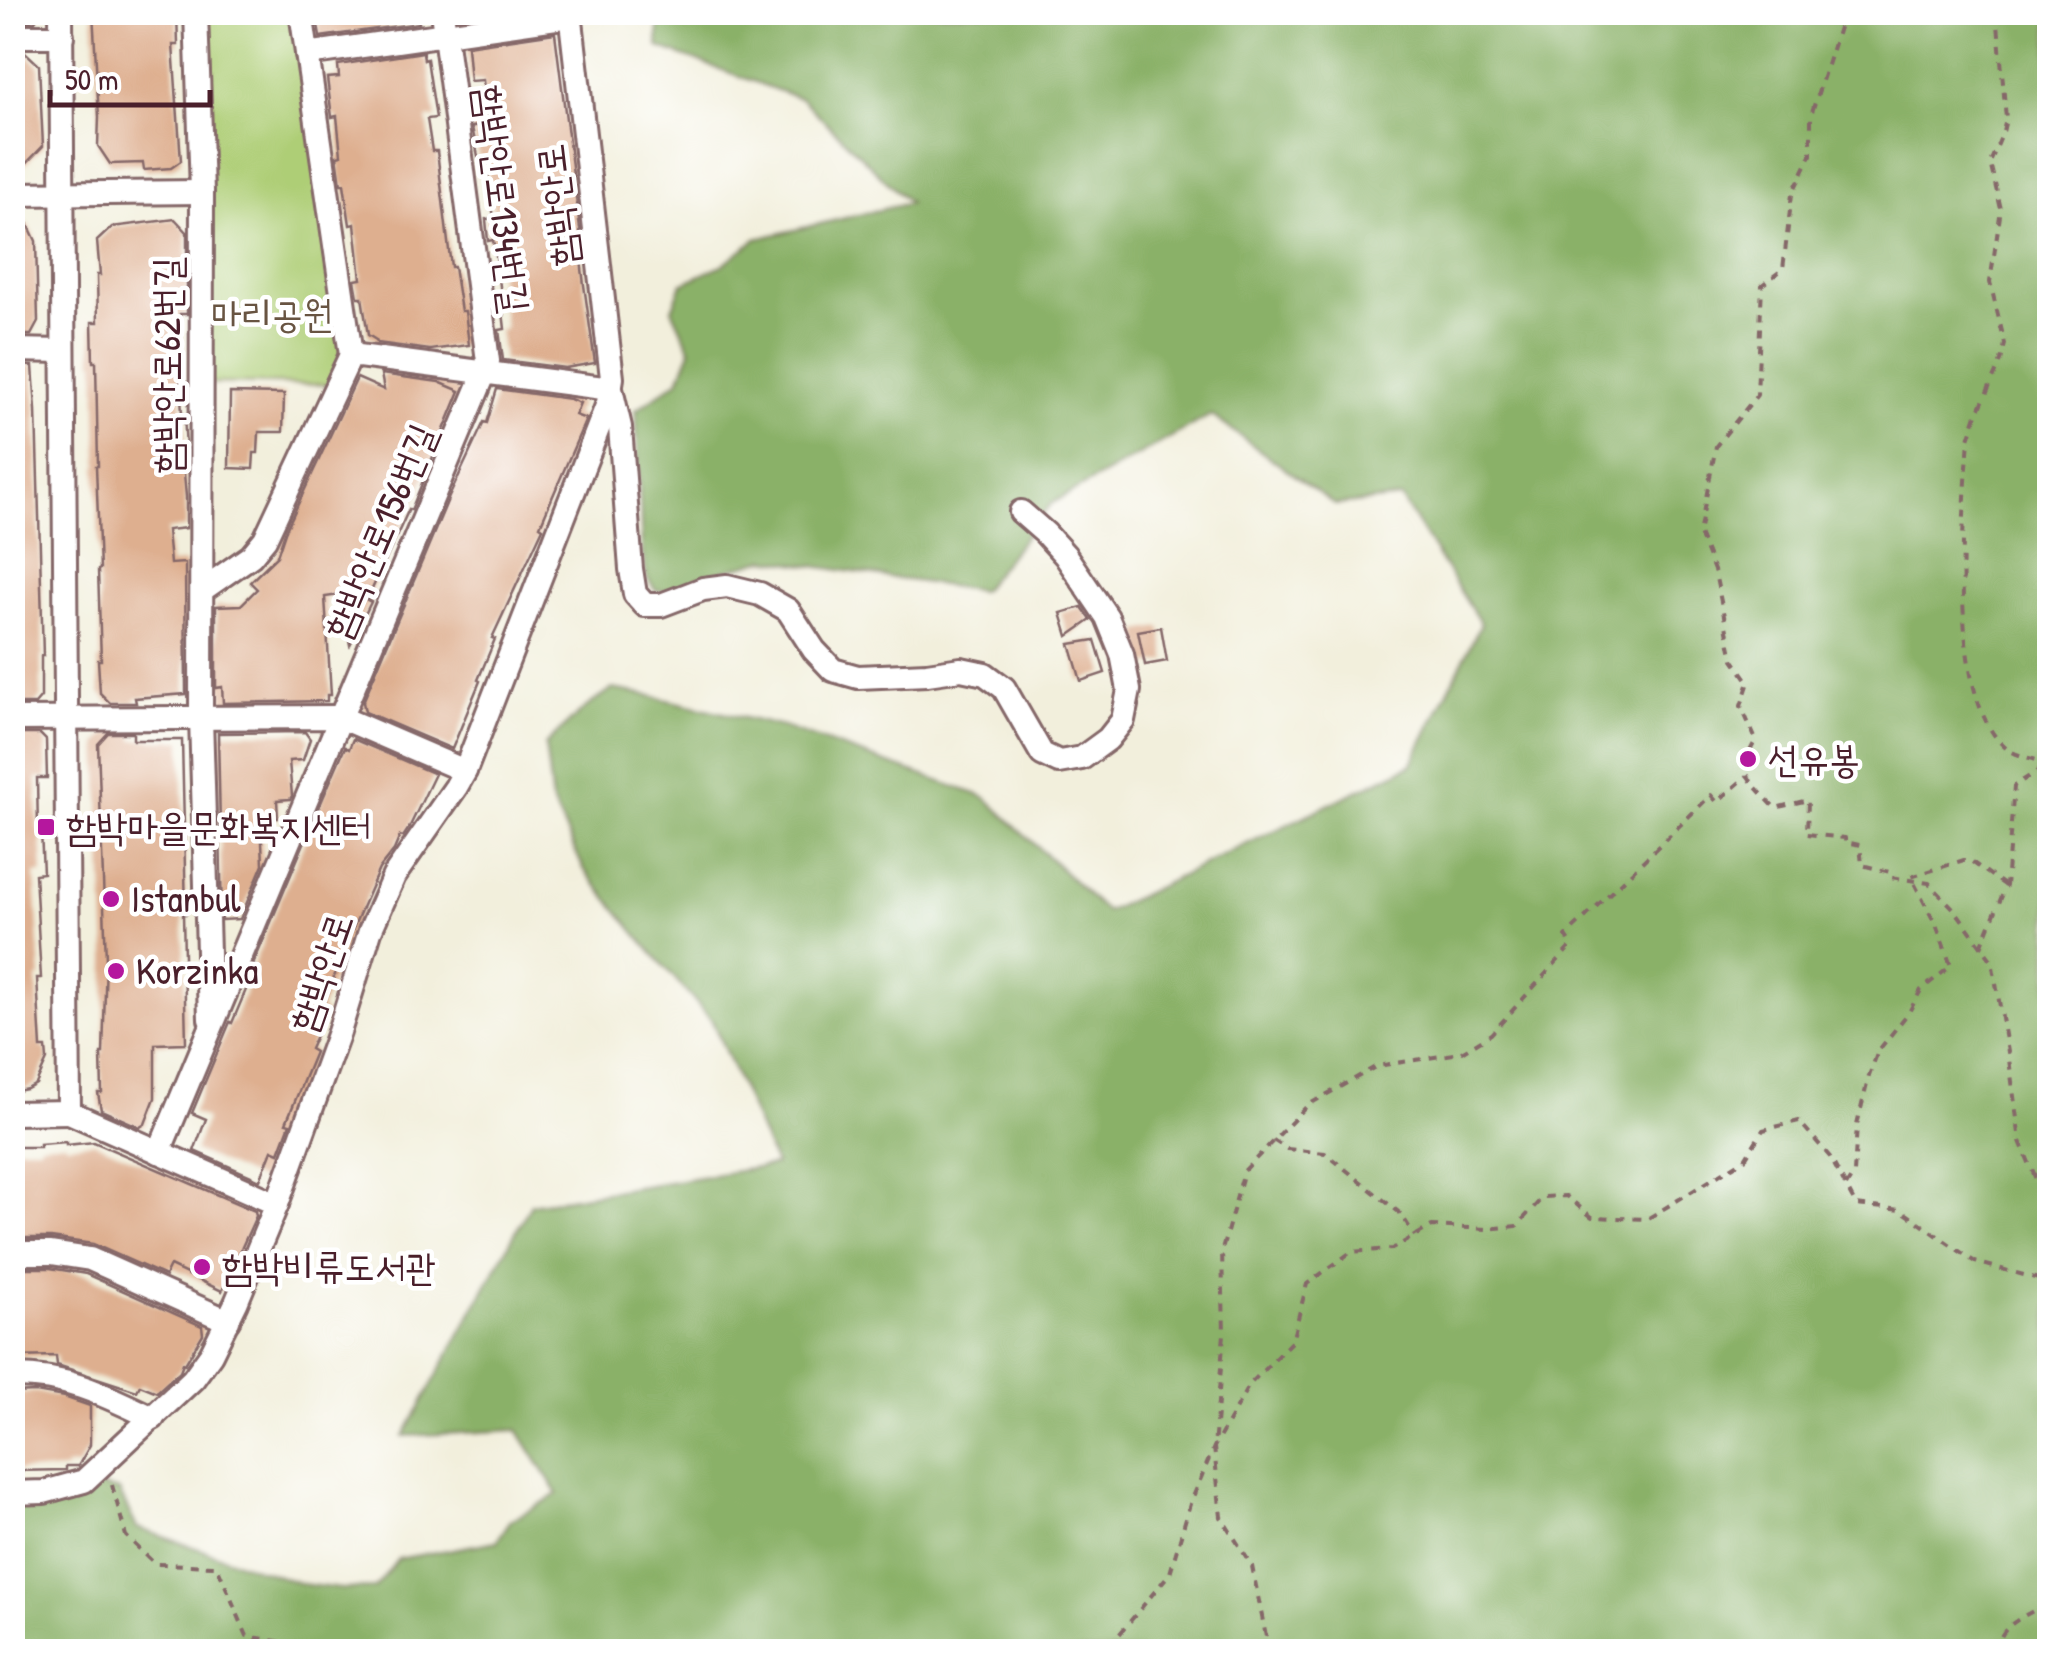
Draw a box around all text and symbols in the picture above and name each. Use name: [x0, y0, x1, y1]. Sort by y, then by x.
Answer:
scale bar: [50, 45, 210, 107]
text: 50 m: [65, 59, 118, 99]
street label: 함박안로134번길: [463, 82, 543, 315]
street label: 함박안로: [523, 141, 589, 269]
street label: 함박안로62번길: [140, 257, 192, 473]
park label: 마리공원: [211, 287, 333, 339]
street label: 함박안로156번길: [311, 415, 448, 646]
place label: 선유봉: [1768, 732, 1860, 784]
marker: 선유봉: [1737, 748, 1759, 770]
place label: 함박마을문화복지센터: [66, 800, 372, 852]
marker: 함박마을문화복지센터: [35, 816, 57, 838]
place label: Istanbul: [131, 872, 242, 924]
marker: Istanbul: [100, 888, 122, 910]
street label: 함박안로: [276, 905, 365, 1038]
place label: Korzinka: [136, 944, 259, 996]
marker: Korzinka: [105, 960, 127, 982]
place label: 함박비류도서관: [222, 1240, 436, 1292]
marker: 함박비류도서관: [191, 1256, 213, 1278]

